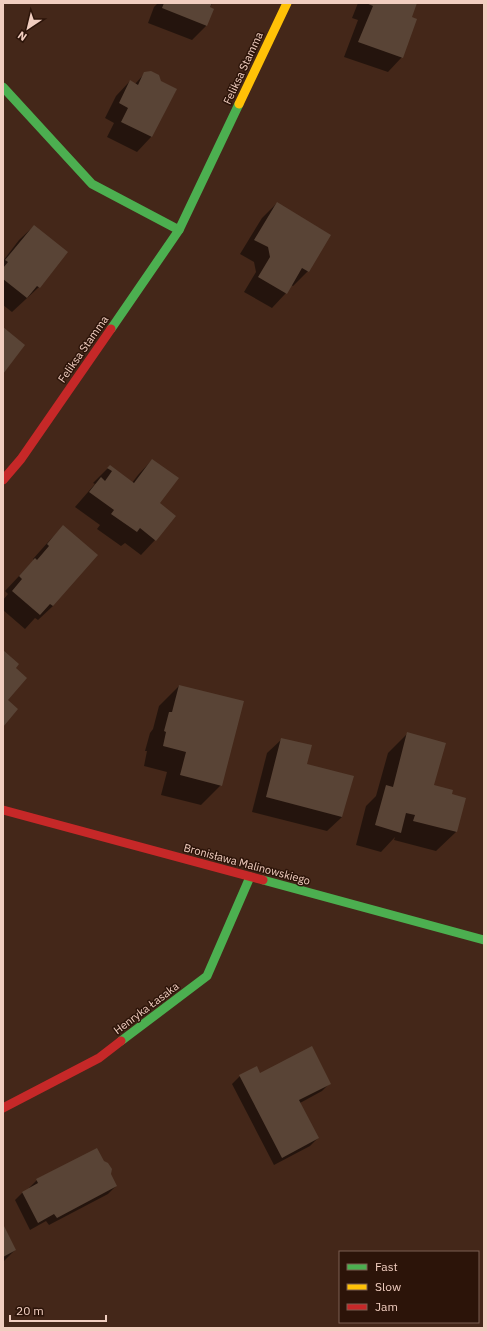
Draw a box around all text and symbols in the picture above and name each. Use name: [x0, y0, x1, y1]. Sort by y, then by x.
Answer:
north arrow: [8, 8, 48, 48]
text: N: [15, 28, 30, 44]
street label: Feliksa Stamma: [220, 29, 266, 106]
street label: Feliksa Stamma: [55, 313, 111, 385]
street label: Bronisława Malinowskiego: [182, 840, 312, 888]
street label: Henryka Łasaka: [111, 979, 182, 1037]
legend: [339, 1251, 479, 1323]
text: Fast: [375, 1259, 398, 1274]
text: Slow: [375, 1279, 401, 1294]
scale bar: [10, 1297, 106, 1323]
text: Jam: [375, 1299, 398, 1314]
text: 20 m: [16, 1303, 44, 1318]

